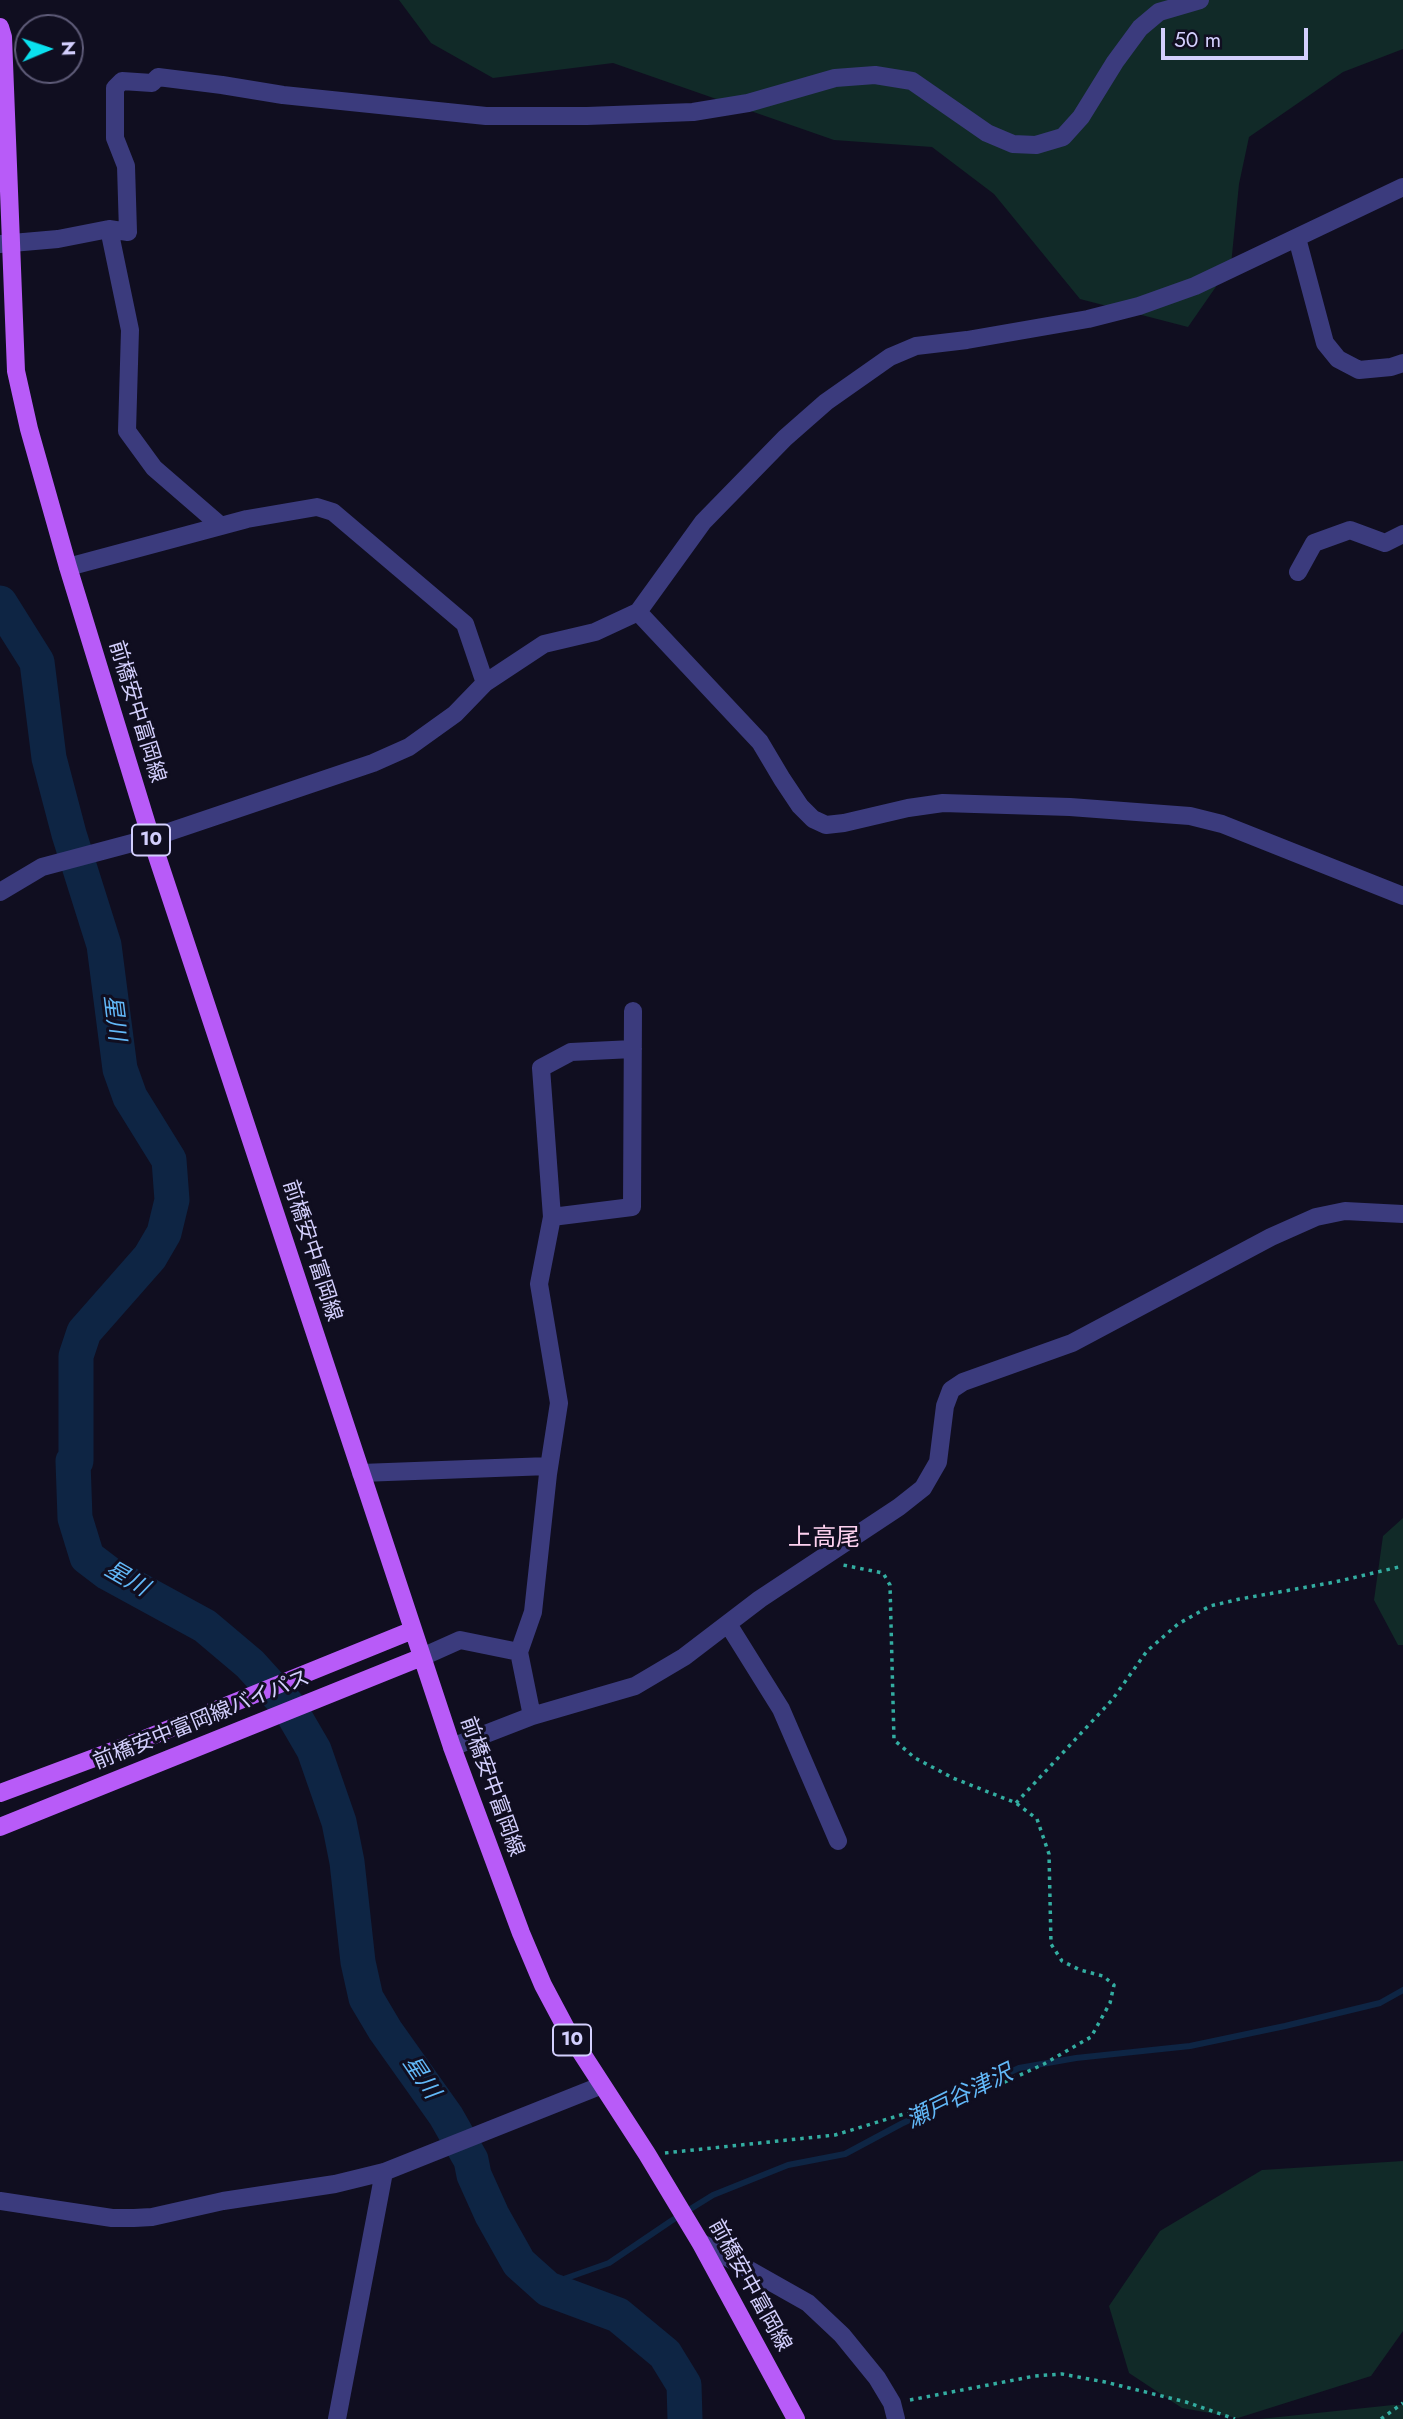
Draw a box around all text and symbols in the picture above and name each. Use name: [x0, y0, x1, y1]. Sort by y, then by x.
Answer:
north arrow: [14, 14, 84, 84]
scale bar: [1165, 14, 1312, 58]
text: 50 m: [1174, 25, 1221, 55]
text: N: [55, 40, 82, 56]
street label: 前橋安中富岡線: [102, 638, 170, 786]
road number: 10: [132, 824, 170, 856]
water label: 星川: [96, 993, 130, 1043]
street label: 前橋安中富岡線: [276, 1177, 346, 1325]
district label: 上高尾: [788, 1525, 860, 1553]
water label: 星川: [99, 1557, 153, 1603]
street label: 前橋安中富岡線バイパス: [90, 1666, 314, 1776]
street label: 前橋安中富岡線: [454, 1714, 528, 1860]
road number: 10: [553, 2024, 591, 2056]
water label: 星川: [396, 2051, 444, 2105]
water label: 瀬戸谷津沢: [902, 2060, 1018, 2136]
street label: 前橋安中富岡線: [702, 2216, 796, 2356]

